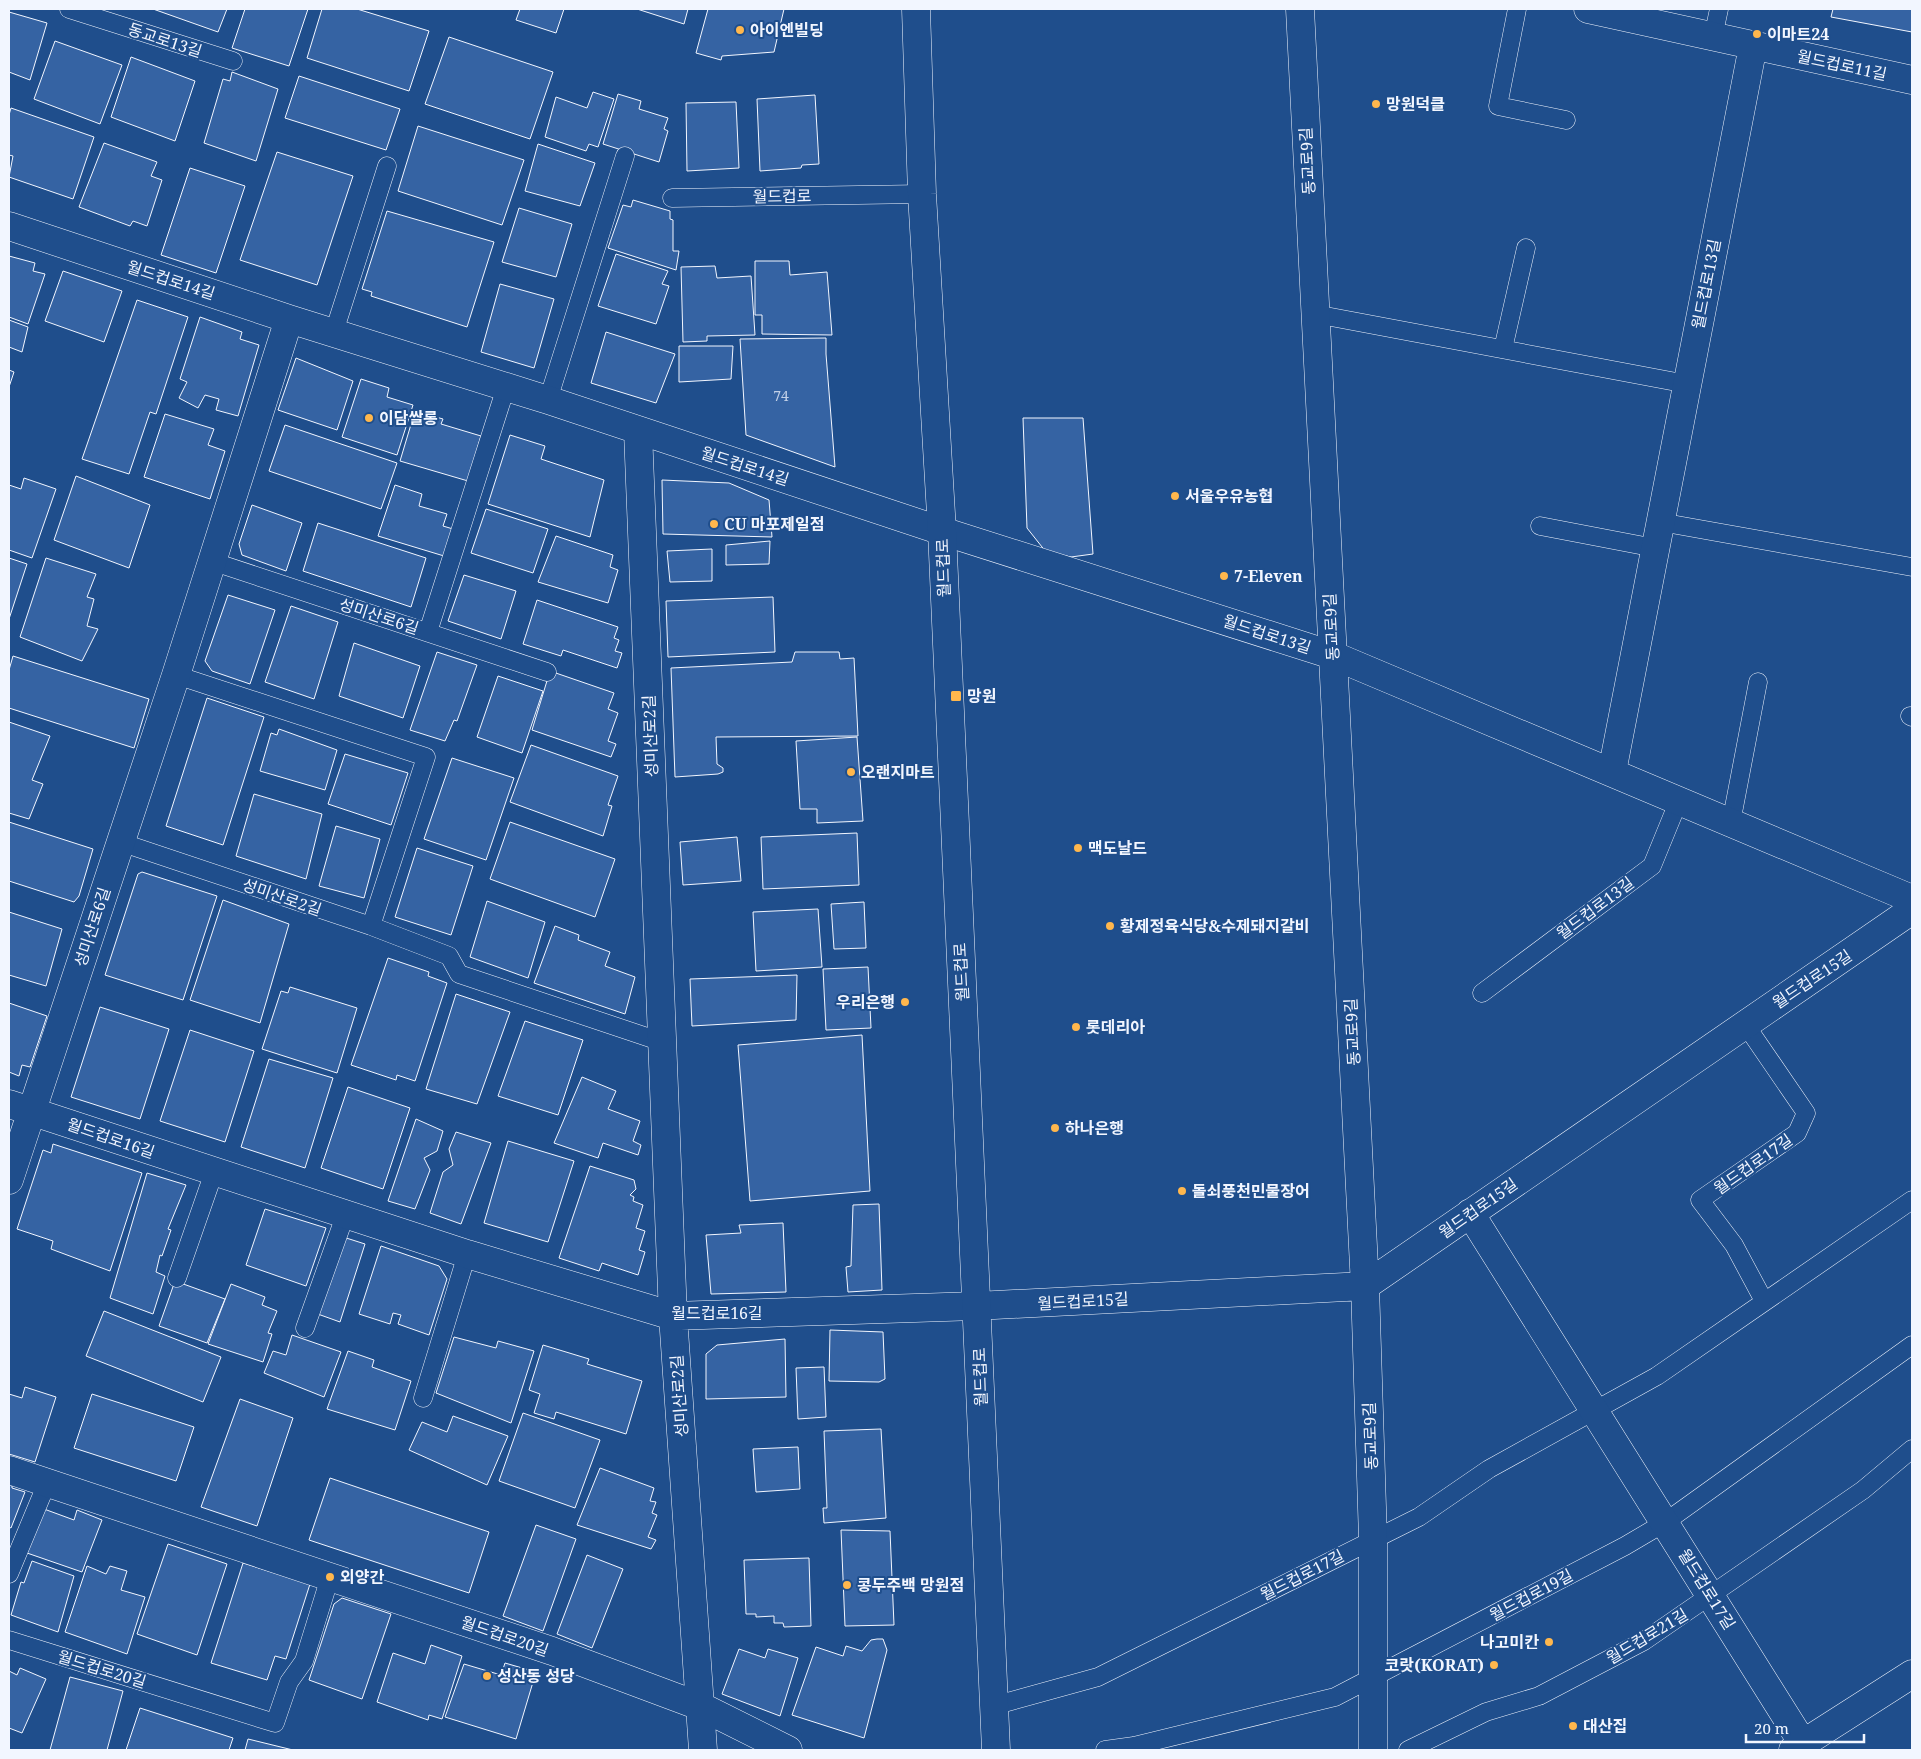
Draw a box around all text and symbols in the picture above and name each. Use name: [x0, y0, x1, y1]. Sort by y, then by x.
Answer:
street label: 동교로13길: [125, 18, 205, 62]
place label: 아이엔빌딩: [750, 19, 824, 41]
place label: 이마트24: [1767, 23, 1829, 45]
marker: 아이엔빌딩: [734, 24, 746, 36]
marker: 이마트24: [1751, 28, 1763, 40]
street label: 월드컵로11길: [1795, 45, 1889, 85]
place label: 망원덕클: [1386, 93, 1445, 115]
marker: 망원덕클: [1370, 98, 1382, 110]
street label: 동교로9길: [1294, 127, 1320, 195]
street label: 월드컵로: [752, 184, 812, 208]
street label: 월드컵로13길: [1686, 237, 1726, 331]
street label: 월드컵로14길: [124, 255, 218, 305]
house number: 74: [773, 386, 789, 405]
place label: 이담쌀롱: [379, 407, 438, 429]
marker: 이담쌀롱: [363, 412, 375, 424]
street label: 월드컵로14길: [698, 441, 792, 491]
place label: 서울우유농협: [1185, 485, 1273, 507]
marker: 서울우유농협: [1169, 490, 1181, 502]
place label: CU 마포제일점: [724, 513, 824, 535]
marker: CU 마포제일점: [708, 518, 720, 530]
street label: 월드컵로: [931, 538, 955, 598]
place label: 7-Eleven: [1234, 565, 1303, 587]
marker: 7-Eleven: [1218, 570, 1230, 582]
street label: 성미산로6길: [336, 593, 422, 639]
street label: 동교로9길: [1318, 593, 1344, 661]
street label: 월드컵로13길: [1220, 609, 1314, 659]
place label: 망원: [967, 685, 996, 707]
marker: 망원: [949, 689, 963, 703]
street label: 성미산로2길: [638, 694, 662, 778]
place label: 오랜지마트: [861, 761, 935, 783]
marker: 오랜지마트: [845, 766, 857, 778]
place label: 맥도날드: [1088, 837, 1147, 859]
marker: 맥도날드: [1072, 842, 1084, 854]
street label: 월드컵로13길: [1552, 872, 1638, 944]
street label: 성미산로2길: [239, 873, 325, 921]
street label: 성미산로6길: [69, 884, 115, 970]
place label: 황제정육식당&수제돼지갈비: [1120, 915, 1309, 937]
marker: 황제정육식당&수제돼지갈비: [1104, 920, 1116, 932]
street label: 월드컵로: [948, 942, 974, 1002]
street label: 월드컵로15길: [1768, 944, 1856, 1014]
place label: 우리은행: [836, 991, 895, 1013]
marker: 우리은행: [899, 996, 911, 1008]
street label: 동교로9길: [1339, 998, 1365, 1066]
place label: 롯데리아: [1086, 1016, 1145, 1038]
marker: 롯데리아: [1070, 1021, 1082, 1033]
street label: 월드컵로16길: [64, 1113, 158, 1163]
place label: 하나은행: [1065, 1117, 1124, 1139]
marker: 하나은행: [1049, 1122, 1061, 1134]
street label: 월드컵로17길: [1709, 1129, 1797, 1199]
street label: 월드컵로15길: [1434, 1173, 1522, 1243]
place label: 돌쇠풍천민물장어: [1192, 1180, 1310, 1202]
marker: 돌쇠풍천민물장어: [1176, 1185, 1188, 1197]
street label: 월드컵로15길: [1037, 1288, 1129, 1314]
street label: 월드컵로16길: [671, 1302, 763, 1324]
street label: 월드컵로: [968, 1347, 992, 1407]
street label: 성미산로2길: [665, 1354, 693, 1438]
street label: 동교로9길: [1358, 1402, 1382, 1470]
street label: 월드컵로17길: [1256, 1544, 1348, 1606]
street label: 월드컵로17길: [1673, 1544, 1741, 1634]
street label: 월드컵로19길: [1485, 1564, 1577, 1626]
place label: 외양간: [340, 1566, 384, 1588]
marker: 외양간: [324, 1571, 336, 1583]
place label: 콩두주백 망원점: [857, 1574, 964, 1596]
marker: 콩두주백 망원점: [841, 1579, 853, 1591]
street label: 월드컵로21길: [1602, 1603, 1692, 1669]
street label: 월드컵로20길: [458, 1611, 552, 1661]
place label: 나고미칸: [1480, 1631, 1539, 1653]
marker: 나고미칸: [1543, 1636, 1555, 1648]
street label: 월드컵로20길: [55, 1645, 149, 1693]
place label: 코랏(KORAT): [1385, 1654, 1484, 1676]
marker: 코랏(KORAT): [1488, 1659, 1500, 1671]
place label: 성산동 성당: [497, 1665, 575, 1687]
marker: 성산동 성당: [481, 1670, 493, 1682]
scale bar: [1746, 1712, 1864, 1744]
place label: 대산집: [1583, 1715, 1627, 1737]
text: 20 m: [1754, 1718, 1789, 1738]
marker: 대산집: [1567, 1720, 1579, 1732]

